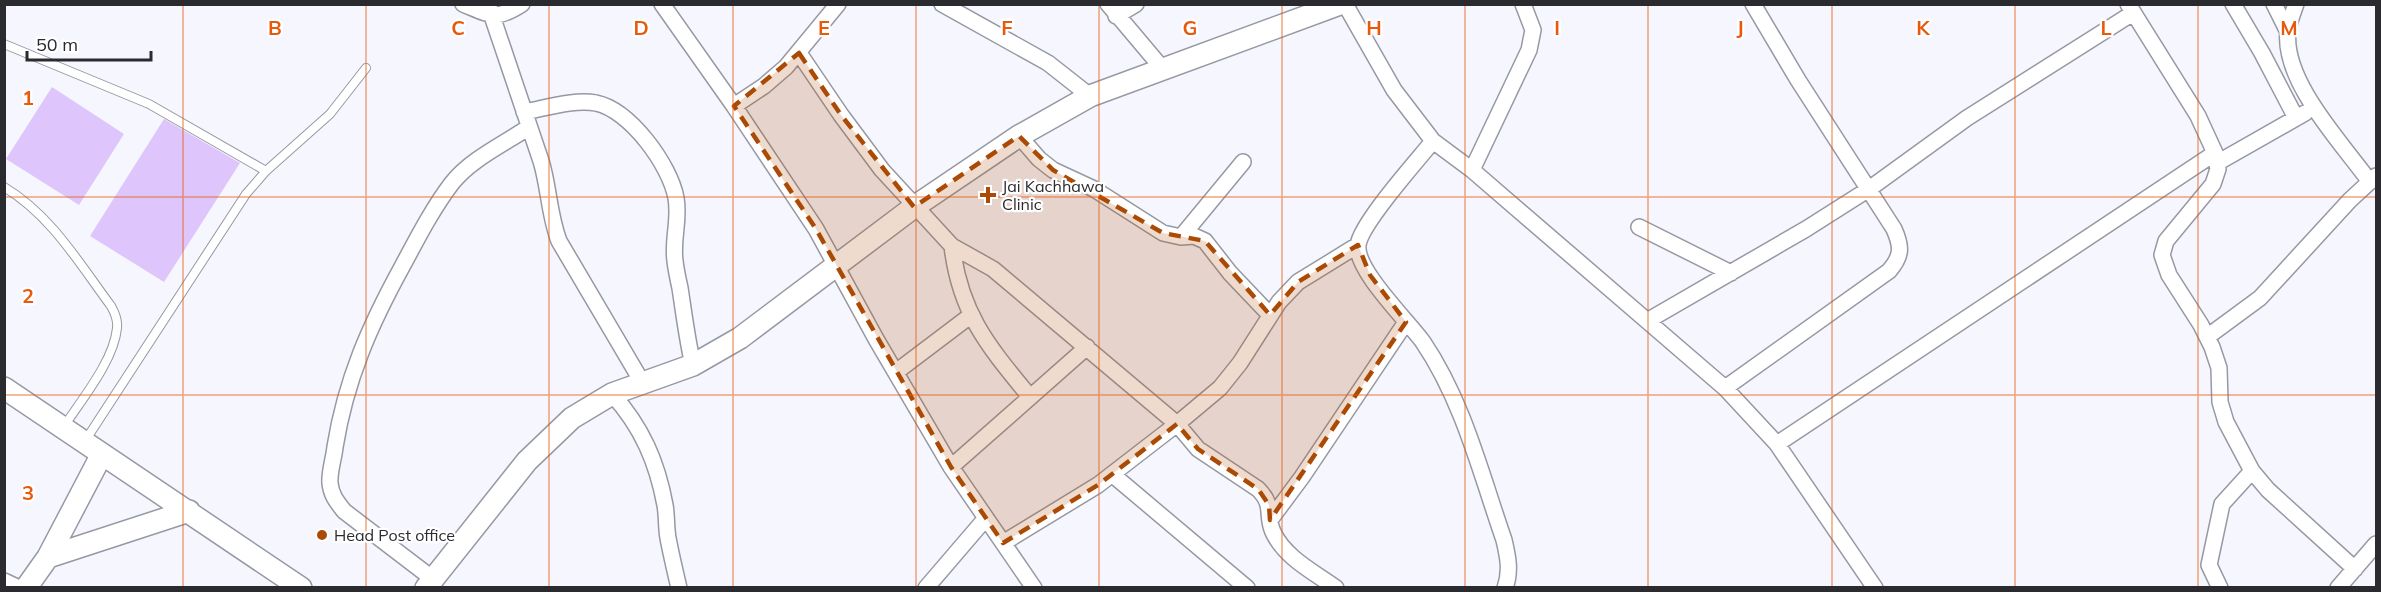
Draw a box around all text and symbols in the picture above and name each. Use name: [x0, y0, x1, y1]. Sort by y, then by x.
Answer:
text: B: [268, 15, 282, 40]
text: C: [451, 15, 465, 40]
text: D: [633, 15, 649, 40]
text: E: [818, 15, 830, 40]
text: F: [1001, 15, 1013, 40]
text: G: [1183, 15, 1197, 40]
text: H: [1366, 15, 1382, 40]
text: I: [1554, 15, 1560, 40]
text: J: [1736, 15, 1744, 40]
text: K: [1916, 15, 1930, 40]
text: L: [2100, 15, 2112, 40]
text: M: [2280, 15, 2298, 40]
scale bar: [27, 24, 152, 62]
text: 50 m: [36, 33, 78, 56]
text: 1: [22, 85, 34, 110]
place label: Jai Kachhawa Clinic: [1002, 176, 1104, 214]
marker: Jai Kachhawa Clinic: [979, 186, 997, 204]
text: 2: [22, 283, 34, 308]
text: 3: [22, 480, 34, 505]
place label: Head Post office: [334, 525, 455, 545]
marker: Head Post office: [315, 528, 329, 542]

